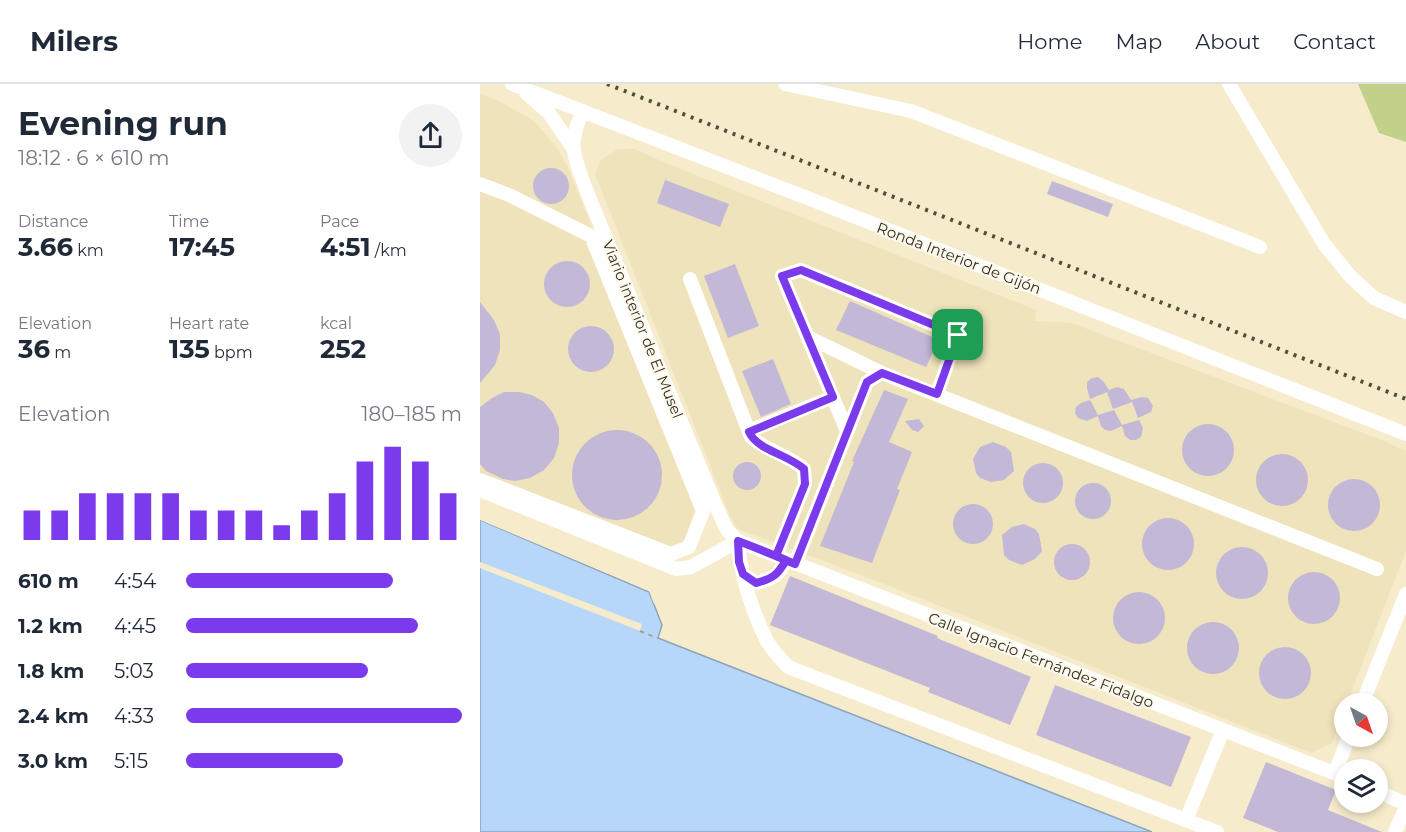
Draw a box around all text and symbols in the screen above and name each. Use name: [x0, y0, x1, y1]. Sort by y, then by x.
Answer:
text: Milers: [30, 24, 118, 58]
text: Home: [1017, 29, 1082, 54]
text: Map: [1115, 29, 1162, 54]
text: About: [1195, 29, 1260, 54]
text: Contact: [1293, 29, 1376, 54]
text: Evening run: [18, 103, 228, 143]
button: share: [399, 104, 462, 167]
text: 18:12 · 6 × 610 m: [18, 146, 170, 170]
text: Distance: [18, 212, 88, 231]
text: Time: [169, 212, 209, 231]
text: Pace: [320, 212, 359, 231]
street label: Ronda Interior de Gijón: [874, 218, 1044, 298]
text: 3.66: [18, 231, 73, 263]
text: 17:45: [169, 231, 235, 263]
text: 4:51: [320, 231, 371, 263]
street label: Viario interior de El Musel: [598, 237, 688, 421]
text: km: [73, 241, 104, 260]
text: /km: [371, 241, 407, 260]
pin: [932, 309, 983, 360]
text: Elevation: [18, 314, 92, 333]
text: Heart rate: [169, 314, 249, 333]
text: kcal: [320, 314, 352, 333]
icon: arrive: [941, 318, 974, 351]
text: 36: [18, 333, 50, 365]
text: 135: [169, 333, 210, 365]
text: 252: [320, 333, 366, 365]
text: m: [50, 343, 71, 362]
text: bpm: [210, 343, 253, 362]
text: Elevation: [18, 402, 110, 426]
text: 180–185 m: [361, 402, 462, 426]
text: 610 m: [18, 569, 79, 593]
text: 4:54: [114, 569, 156, 593]
street label: Calle Ignacio Fernández Fidalgo: [925, 608, 1157, 712]
text: 1.2 km: [18, 614, 83, 638]
text: 4:45: [114, 614, 156, 638]
text: 1.8 km: [18, 659, 84, 683]
text: 5:03: [114, 659, 154, 683]
north arrow: [1334, 693, 1388, 747]
map controls: [1334, 693, 1388, 813]
text: 2.4 km: [18, 704, 89, 728]
text: 4:33: [114, 704, 154, 728]
text: 3.0 km: [18, 749, 88, 773]
text: 5:15: [114, 749, 148, 773]
button: layers: [1334, 759, 1388, 813]

